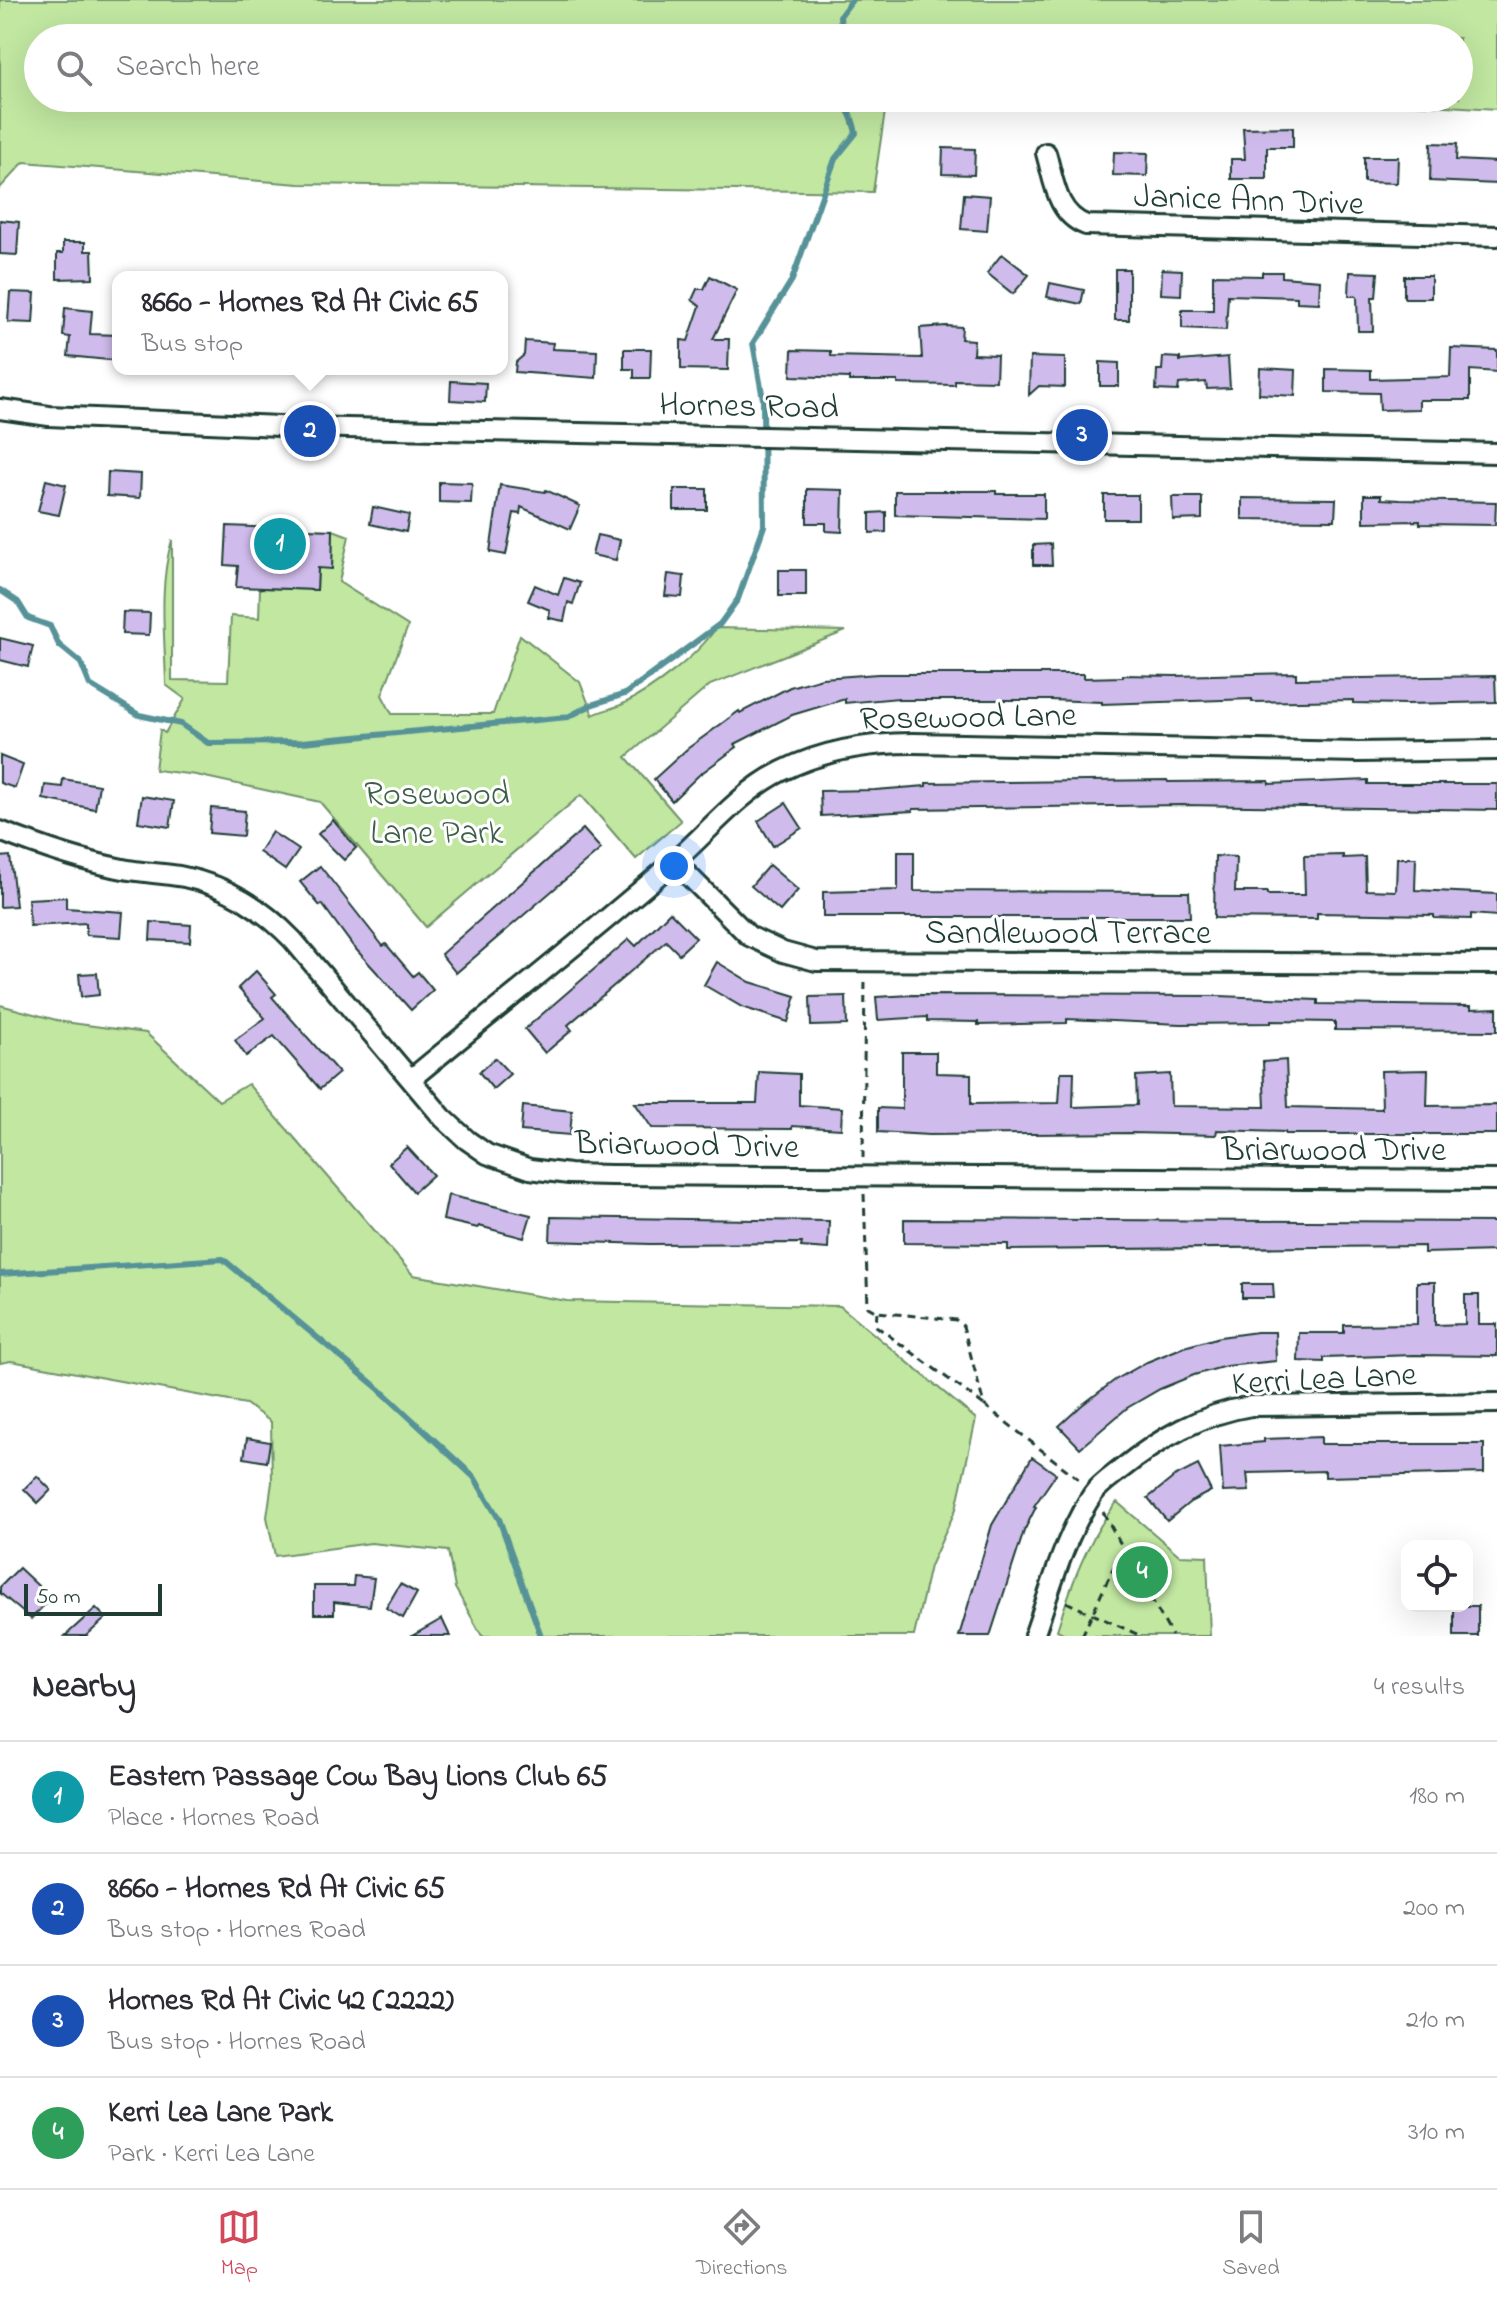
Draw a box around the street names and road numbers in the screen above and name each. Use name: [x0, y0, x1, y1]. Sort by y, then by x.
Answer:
street label: Janice Ann Drive: [1133, 173, 1366, 231]
street label: Hornes Road: [659, 381, 839, 435]
street label: Rosewood Lane: [859, 692, 1078, 746]
street label: Sandlewood Terrace: [925, 910, 1212, 960]
street label: Briarwood Drive: [573, 1120, 800, 1174]
street label: Briarwood Drive: [1221, 1127, 1447, 1177]
street label: Kerri Lea Lane: [1231, 1351, 1419, 1411]

